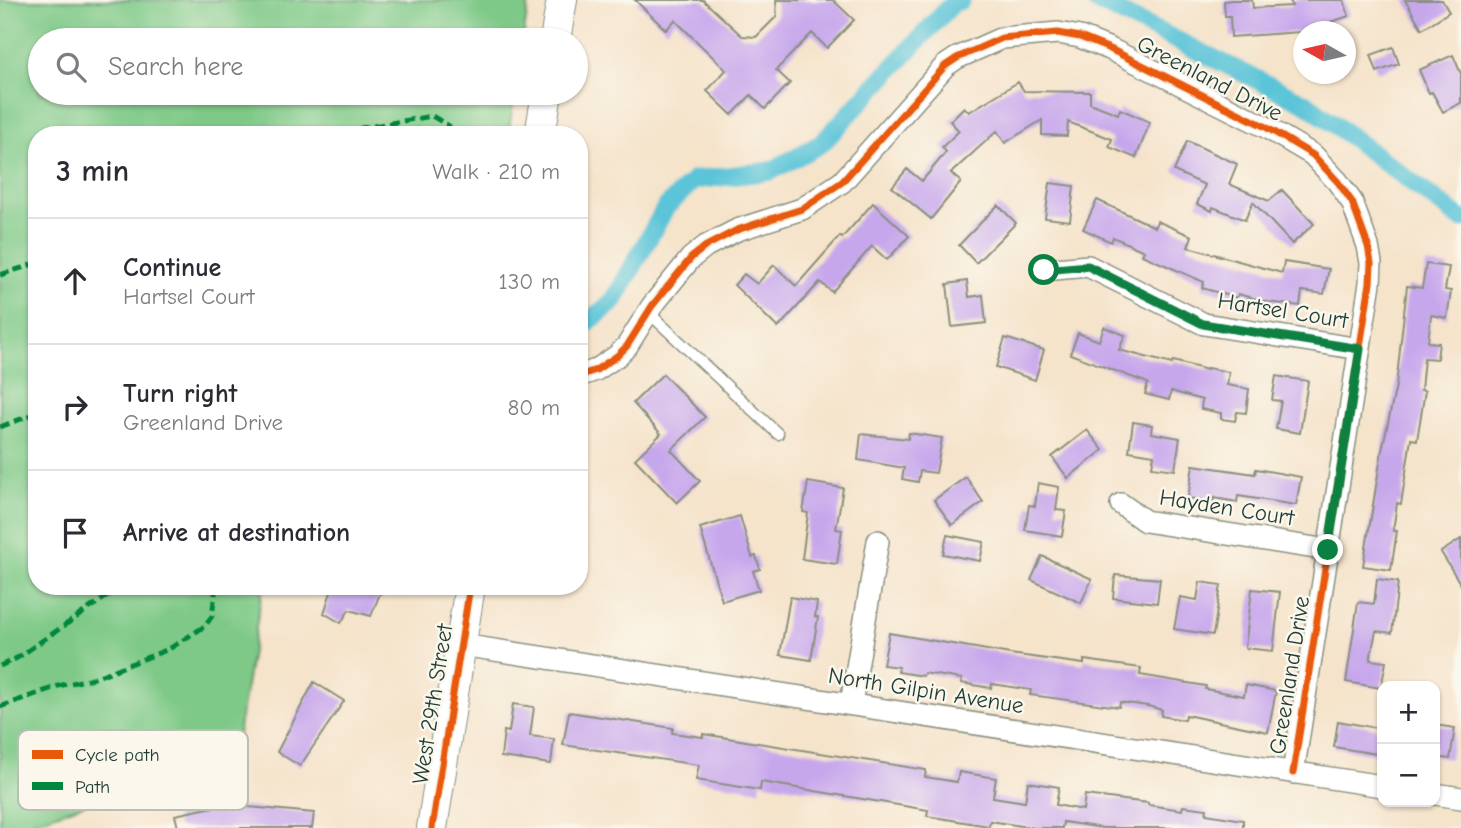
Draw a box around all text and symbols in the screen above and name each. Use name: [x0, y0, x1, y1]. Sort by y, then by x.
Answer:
north arrow: [1293, 21, 1356, 84]
search box: [28, 28, 588, 105]
street label: Greenland Drive: [1132, 30, 1287, 127]
icon: search: [52, 48, 90, 86]
text: Search here: [108, 52, 243, 82]
text: 3 min: [56, 154, 129, 189]
text: Walk · 210 m: [432, 158, 560, 185]
text: Continue: [123, 253, 221, 283]
route start: [1028, 254, 1059, 285]
icon: ahead: [56, 262, 94, 300]
text: 130 m: [499, 268, 560, 295]
text: Hartsel Court: [123, 283, 255, 310]
street label: Hartsel Court: [1216, 287, 1351, 334]
text: Turn right: [123, 379, 237, 409]
icon: right: [56, 388, 94, 426]
text: 80 m: [507, 394, 560, 421]
text: Greenland Drive: [123, 409, 283, 436]
street label: Hayden Court: [1157, 483, 1298, 532]
icon: arrive: [56, 514, 94, 552]
text: Arrive at destination: [123, 518, 350, 548]
route end: [1312, 534, 1343, 565]
street label: Greenland Drive: [1264, 594, 1315, 756]
street label: West 29th Street: [406, 620, 459, 786]
street label: North Gilpin Avenue: [826, 662, 1026, 719]
map controls: [1377, 681, 1440, 807]
button: +: [1377, 681, 1440, 744]
legend: [18, 730, 248, 810]
text: Cycle path: [75, 744, 160, 766]
button: −: [1377, 744, 1440, 807]
text: Path: [75, 776, 110, 798]

